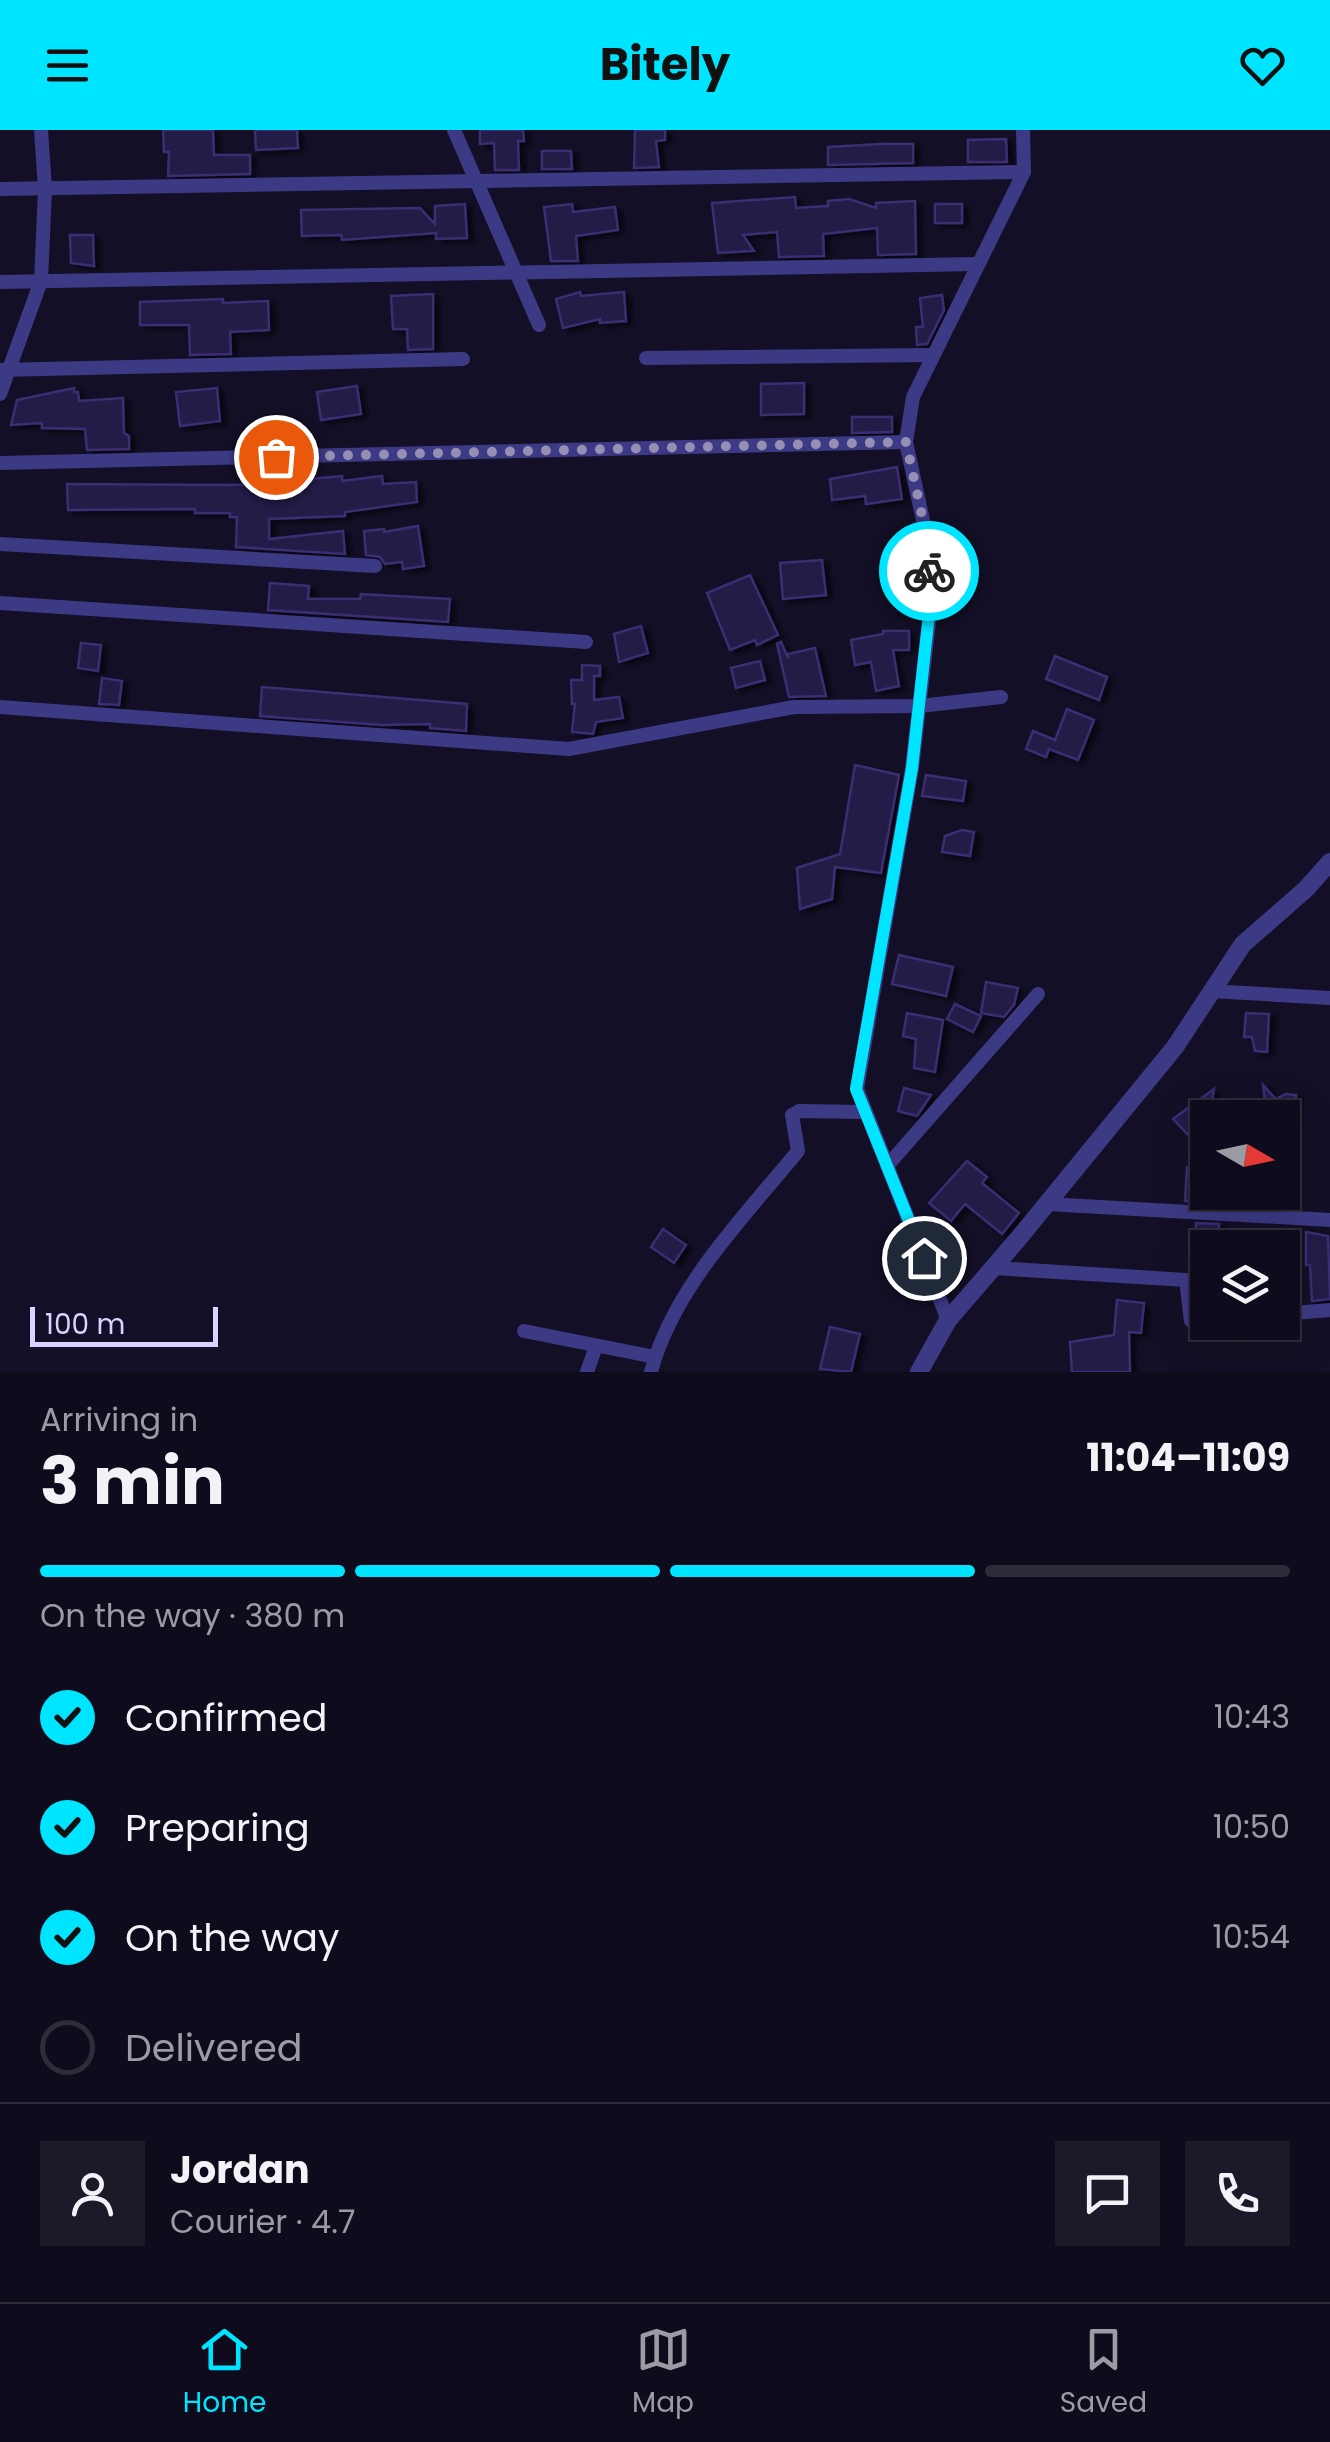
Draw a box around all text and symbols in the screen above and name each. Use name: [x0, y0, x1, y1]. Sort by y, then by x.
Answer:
text: Bitely: [600, 33, 730, 96]
icon: menu: [40, 38, 95, 93]
icon: heart: [1235, 38, 1290, 93]
pin: [234, 415, 319, 500]
icon: bag: [249, 430, 304, 485]
courier: [879, 521, 979, 621]
icon: bike: [902, 544, 957, 599]
north arrow: [1190, 1100, 1300, 1210]
map controls: [1190, 1100, 1300, 1340]
pin: [882, 1216, 967, 1301]
button: layers: [1190, 1230, 1300, 1340]
icon: home: [897, 1231, 952, 1286]
scale bar: [30, 1302, 218, 1346]
text: 100 m: [45, 1305, 125, 1344]
text: Arriving in: [40, 1397, 198, 1442]
text: 11:04–11:09: [1086, 1431, 1290, 1484]
text: 3 min: [40, 1436, 225, 1527]
text: On the way · 380 m: [40, 1593, 345, 1638]
icon: check: [40, 1690, 95, 1745]
text: Confirmed: [125, 1691, 327, 1744]
text: 10:43: [1214, 1694, 1290, 1739]
icon: check: [40, 1800, 95, 1855]
text: Preparing: [125, 1801, 310, 1854]
text: 10:50: [1213, 1804, 1290, 1849]
icon: check: [40, 1910, 95, 1965]
text: On the way: [125, 1911, 339, 1964]
text: 10:54: [1213, 1914, 1290, 1959]
text: Delivered: [125, 2021, 302, 2074]
button: person: [40, 2141, 145, 2246]
button: chat: [1055, 2141, 1160, 2246]
button: phone: [1185, 2141, 1290, 2246]
text: Jordan: [170, 2143, 310, 2196]
text: Courier · 4.7: [170, 2199, 355, 2244]
tab: Home: [183, 2322, 266, 2424]
tab: Map: [632, 2322, 694, 2424]
tab: Saved: [1060, 2322, 1147, 2424]

